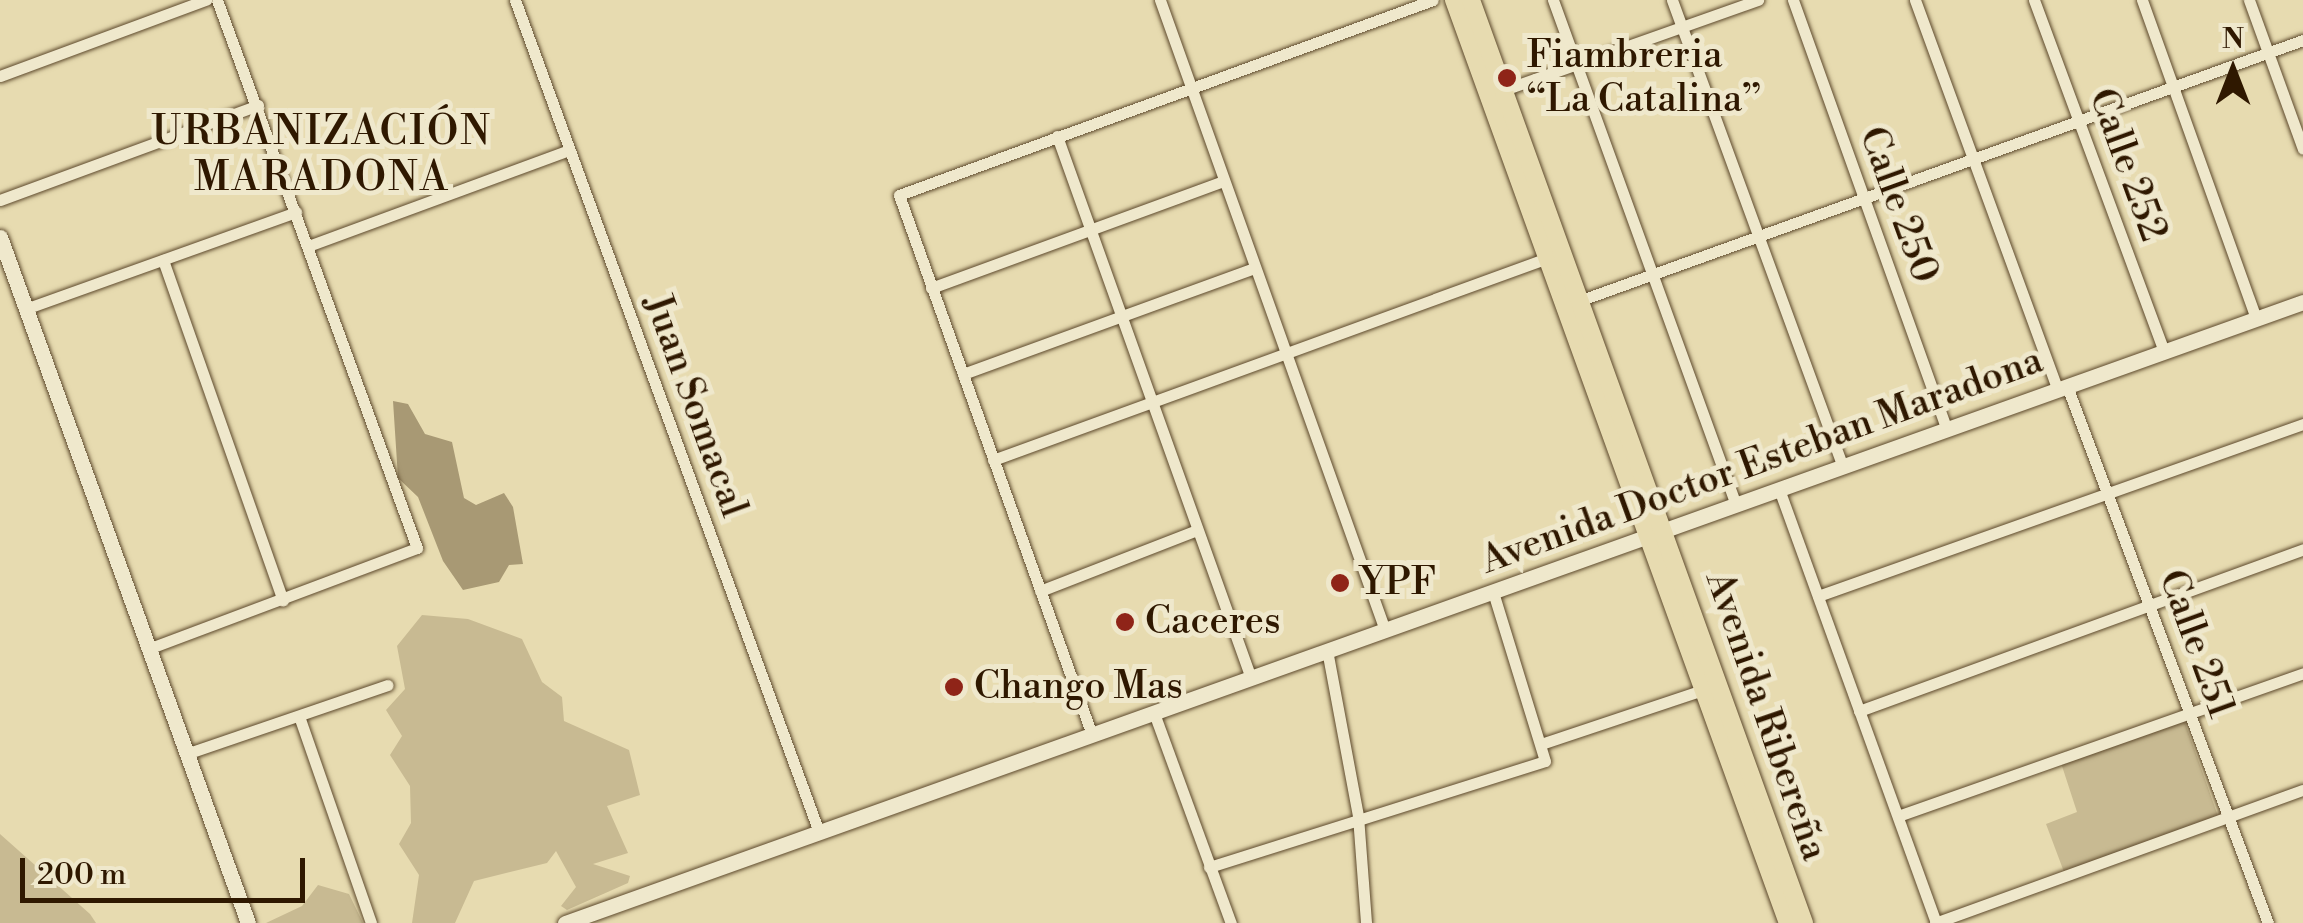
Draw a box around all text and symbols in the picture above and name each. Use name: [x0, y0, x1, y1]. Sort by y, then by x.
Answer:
north arrow: [2183, 20, 2283, 120]
text: N: [2222, 22, 2244, 57]
place label: Fiambreria “La Catalina”: [1527, 33, 1761, 122]
marker: Fiambreria “La Catalina”: [1496, 67, 1518, 89]
street label: Calle 252: [2078, 82, 2176, 248]
district label: URBANIZACIÓN MARADONA: [152, 108, 492, 202]
street label: Calle 250: [1849, 121, 1947, 289]
street label: Juan Somacal: [634, 289, 756, 523]
street label: Avenida Doctor Esteban Maradona: [1475, 338, 2049, 584]
place label: YPF: [1360, 560, 1436, 606]
street label: Calle 251: [2148, 564, 2244, 724]
street label: Avenida Ribereña: [1695, 566, 1837, 866]
marker: YPF: [1329, 572, 1351, 594]
place label: Caceres: [1145, 599, 1281, 645]
marker: Caceres: [1114, 611, 1136, 633]
place label: Chango Mas: [974, 664, 1183, 710]
marker: Chango Mas: [943, 676, 965, 698]
scale bar: [25, 838, 310, 900]
text: 200 m: [37, 856, 126, 894]

